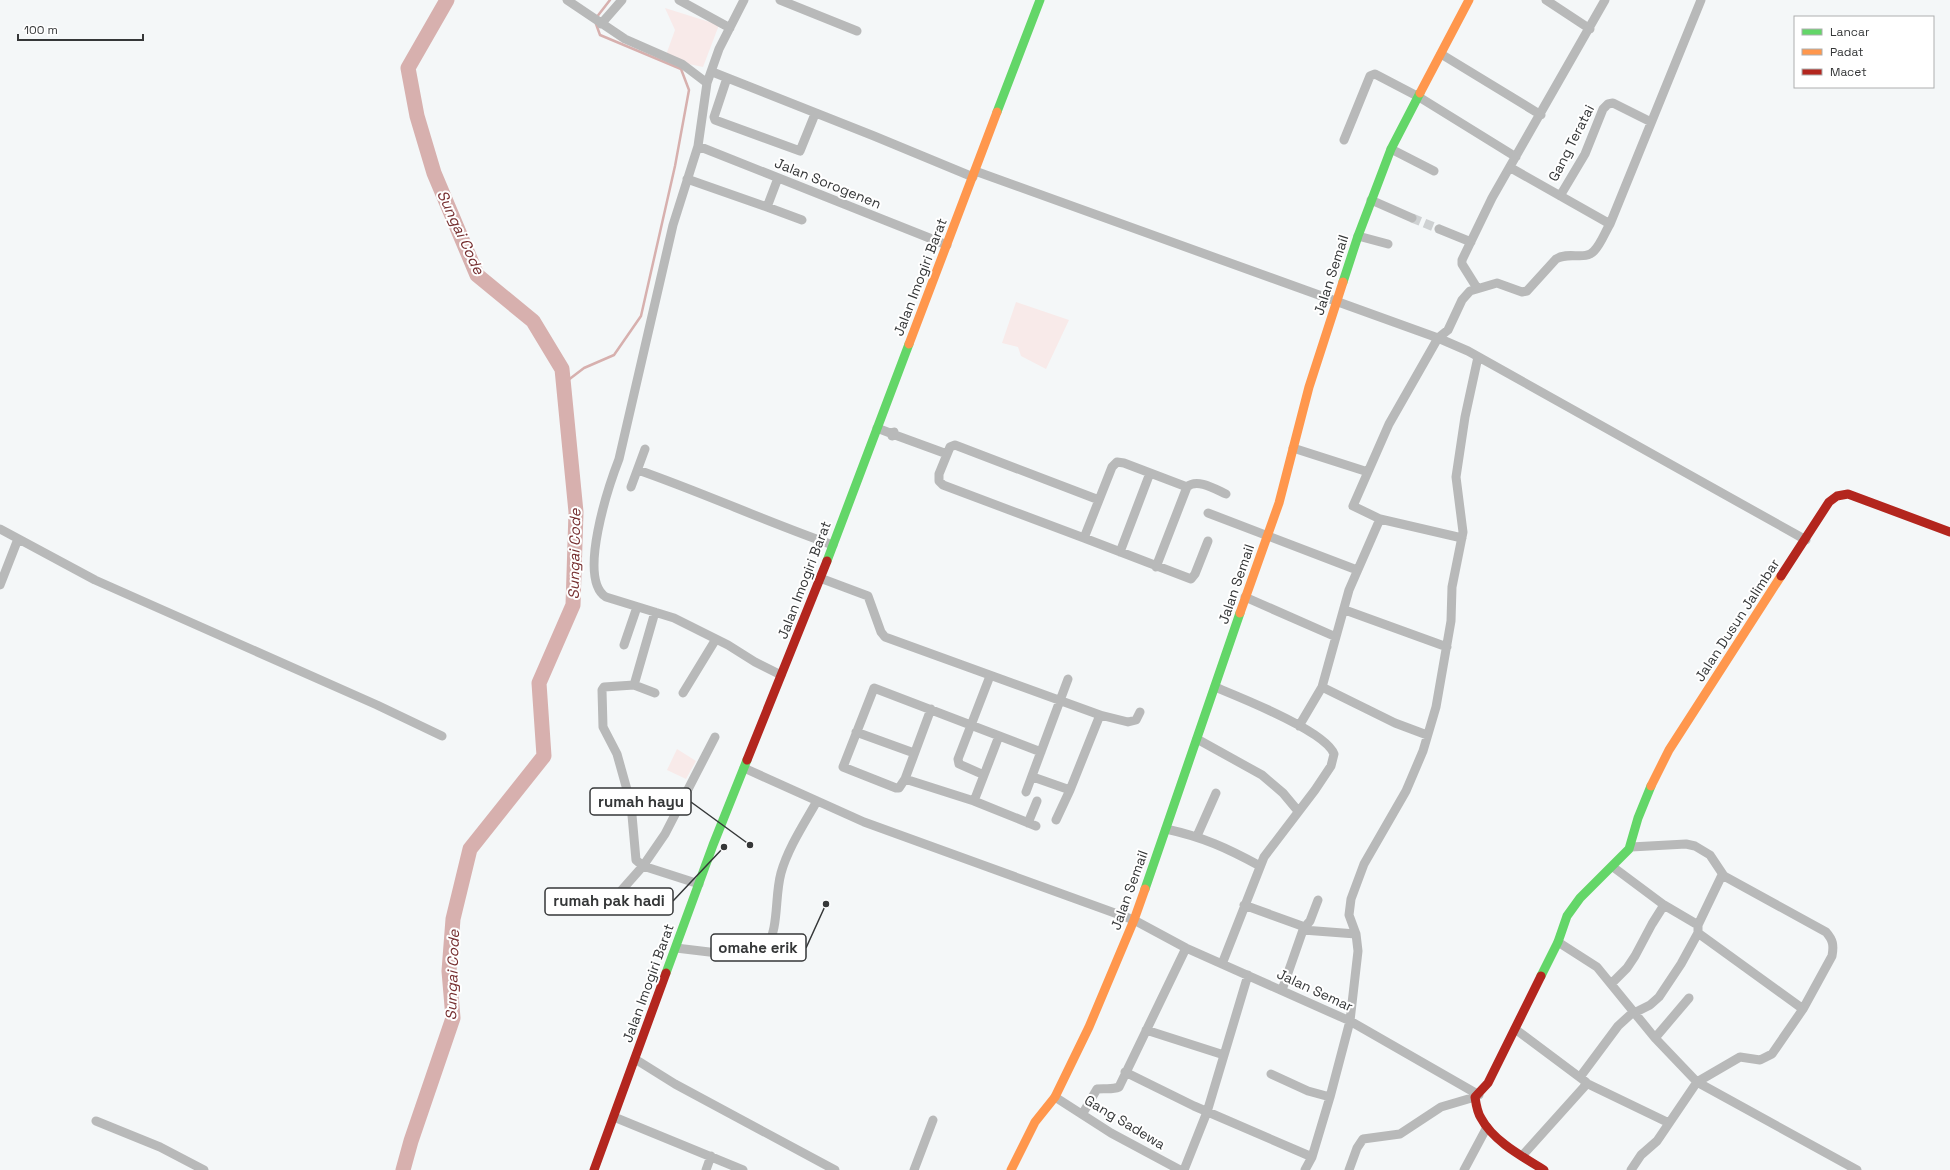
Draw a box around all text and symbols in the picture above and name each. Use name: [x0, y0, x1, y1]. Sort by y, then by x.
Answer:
scale bar: [18, 16, 143, 42]
legend: [1794, 16, 1934, 88]
text: 100 m: [24, 22, 58, 38]
text: Lancar: [1830, 24, 1870, 40]
text: Padat: [1830, 44, 1864, 60]
text: Macet: [1830, 64, 1867, 80]
street label: Gang Teratai: [1544, 102, 1598, 184]
street label: Jalan Sorogenen: [772, 153, 884, 213]
water label: Sungai Code: [433, 187, 489, 278]
street label: Jalan Imogiri Barat: [889, 215, 951, 339]
street label: Jalan Semail: [1310, 233, 1352, 317]
water label: Sungai Code: [564, 507, 584, 600]
street label: Jalan Imogiri Barat: [773, 518, 835, 642]
street label: Jalan Semail: [1214, 542, 1258, 626]
street label: Jalan Dusun Jalimbar: [1691, 555, 1783, 685]
callout: rumah hayu: [590, 788, 691, 815]
text: rumah hayu: [598, 792, 684, 811]
street label: Jalan Semail: [1106, 848, 1152, 932]
callout: rumah pak hadi: [545, 888, 673, 915]
text: rumah pak hadi: [553, 891, 665, 910]
street label: Jalan Imogiri Barat: [618, 921, 678, 1045]
water label: Sungai Code: [441, 928, 463, 1021]
callout: omahe erik: [711, 934, 806, 961]
text: omahe erik: [718, 938, 798, 957]
street label: Jalan Semar: [1274, 965, 1356, 1015]
street label: Gang Sadewa: [1081, 1091, 1169, 1153]

